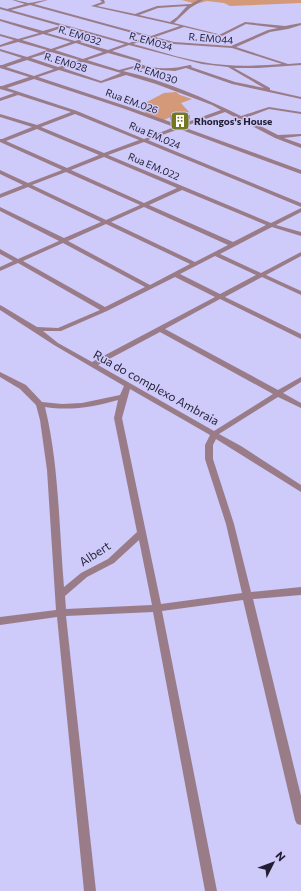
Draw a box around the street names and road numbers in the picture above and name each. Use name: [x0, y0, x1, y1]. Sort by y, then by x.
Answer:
street label: R. EM032: [57, 23, 103, 47]
street label: R. EM034: [128, 29, 174, 53]
street label: R. EM044: [188, 30, 234, 46]
street label: R. EM028: [43, 50, 89, 74]
street label: R. EM030: [133, 60, 179, 86]
street label: Rua EM.026: [104, 86, 160, 116]
street label: Rua EM.024: [127, 119, 183, 151]
street label: Rua EM.022: [126, 150, 182, 182]
street label: Rua do complexo Ambraia: [91, 347, 222, 428]
street label: Albert: [76, 538, 113, 568]

